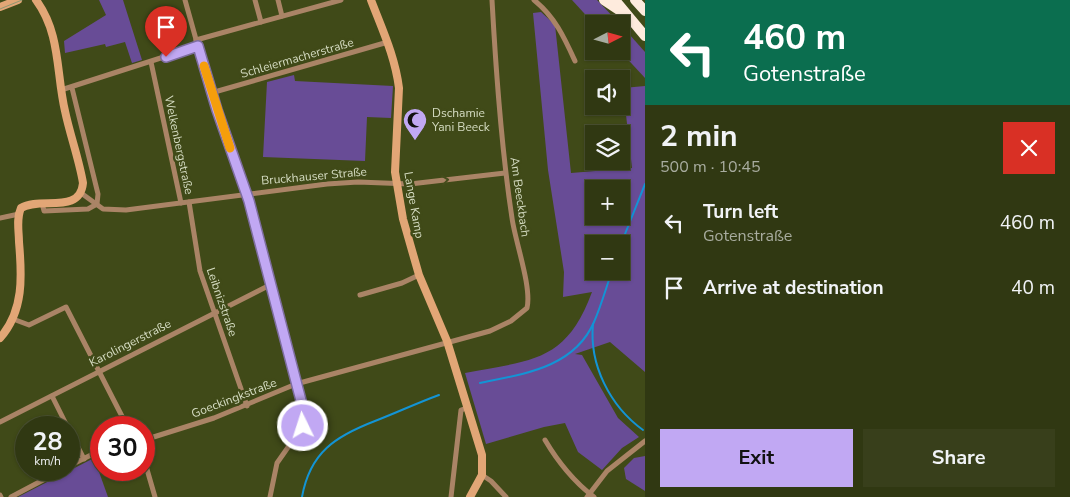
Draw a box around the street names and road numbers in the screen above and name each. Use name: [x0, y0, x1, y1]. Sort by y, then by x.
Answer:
street label: Schleiermacherstraße: [239, 34, 355, 82]
street label: Welkenbergstraße: [161, 94, 197, 196]
street label: Am Beeckbach: [506, 156, 534, 238]
street label: Bruckhauser Straße: [260, 163, 368, 189]
street label: Lange Kamp: [400, 170, 428, 240]
street label: Leibnizstraße: [203, 265, 241, 339]
street label: Karolingerstraße: [86, 315, 174, 371]
street label: Goeckingkstraße: [189, 374, 279, 422]

